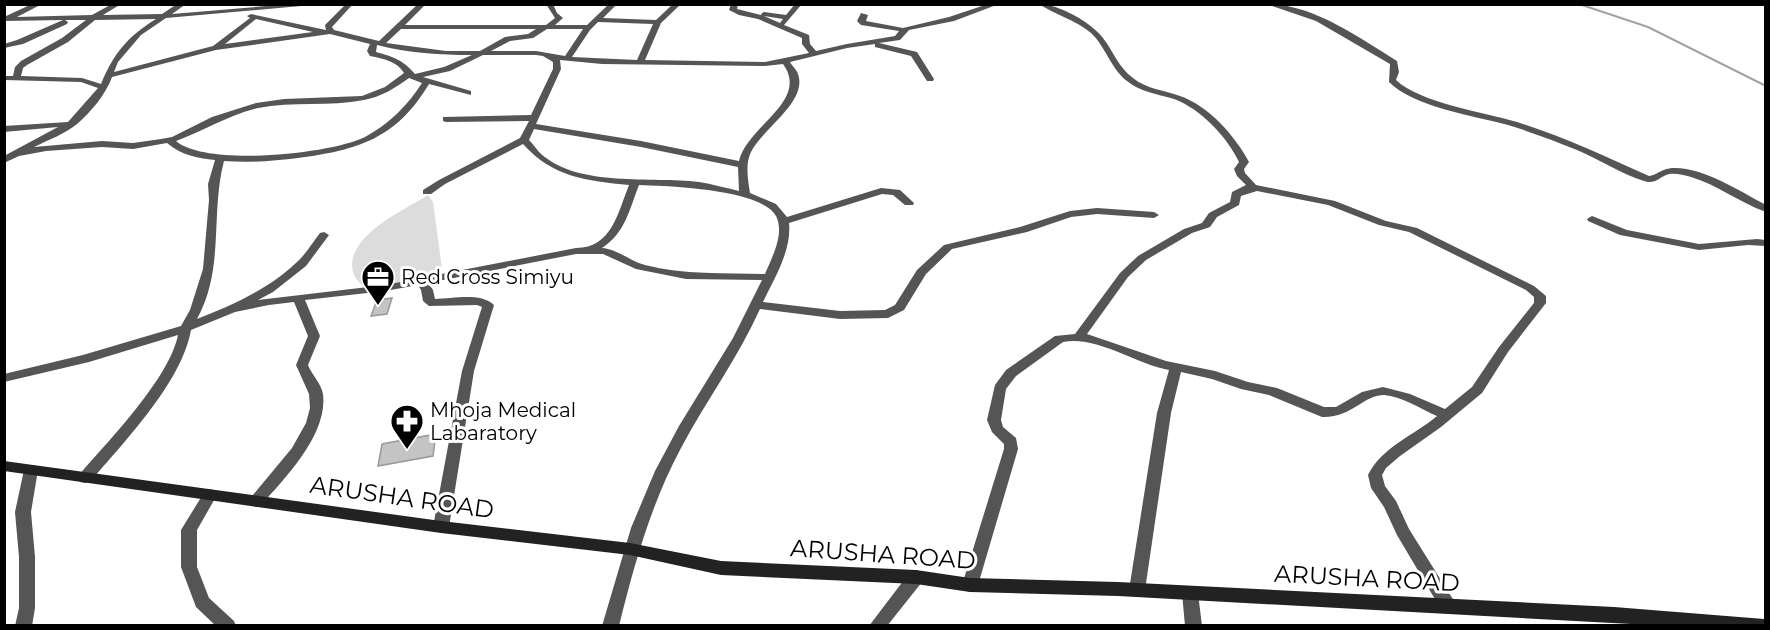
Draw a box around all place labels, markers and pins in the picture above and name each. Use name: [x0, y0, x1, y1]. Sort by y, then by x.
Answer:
office icon: Red Cross Simiyu: [360, 259, 396, 306]
place label: Red Cross Simiyu: [401, 265, 574, 289]
place label: Mhoja Medical Labaratory: [430, 398, 576, 445]
pharmacy icon: Mhoja Medical Labaratory: [389, 403, 425, 450]

